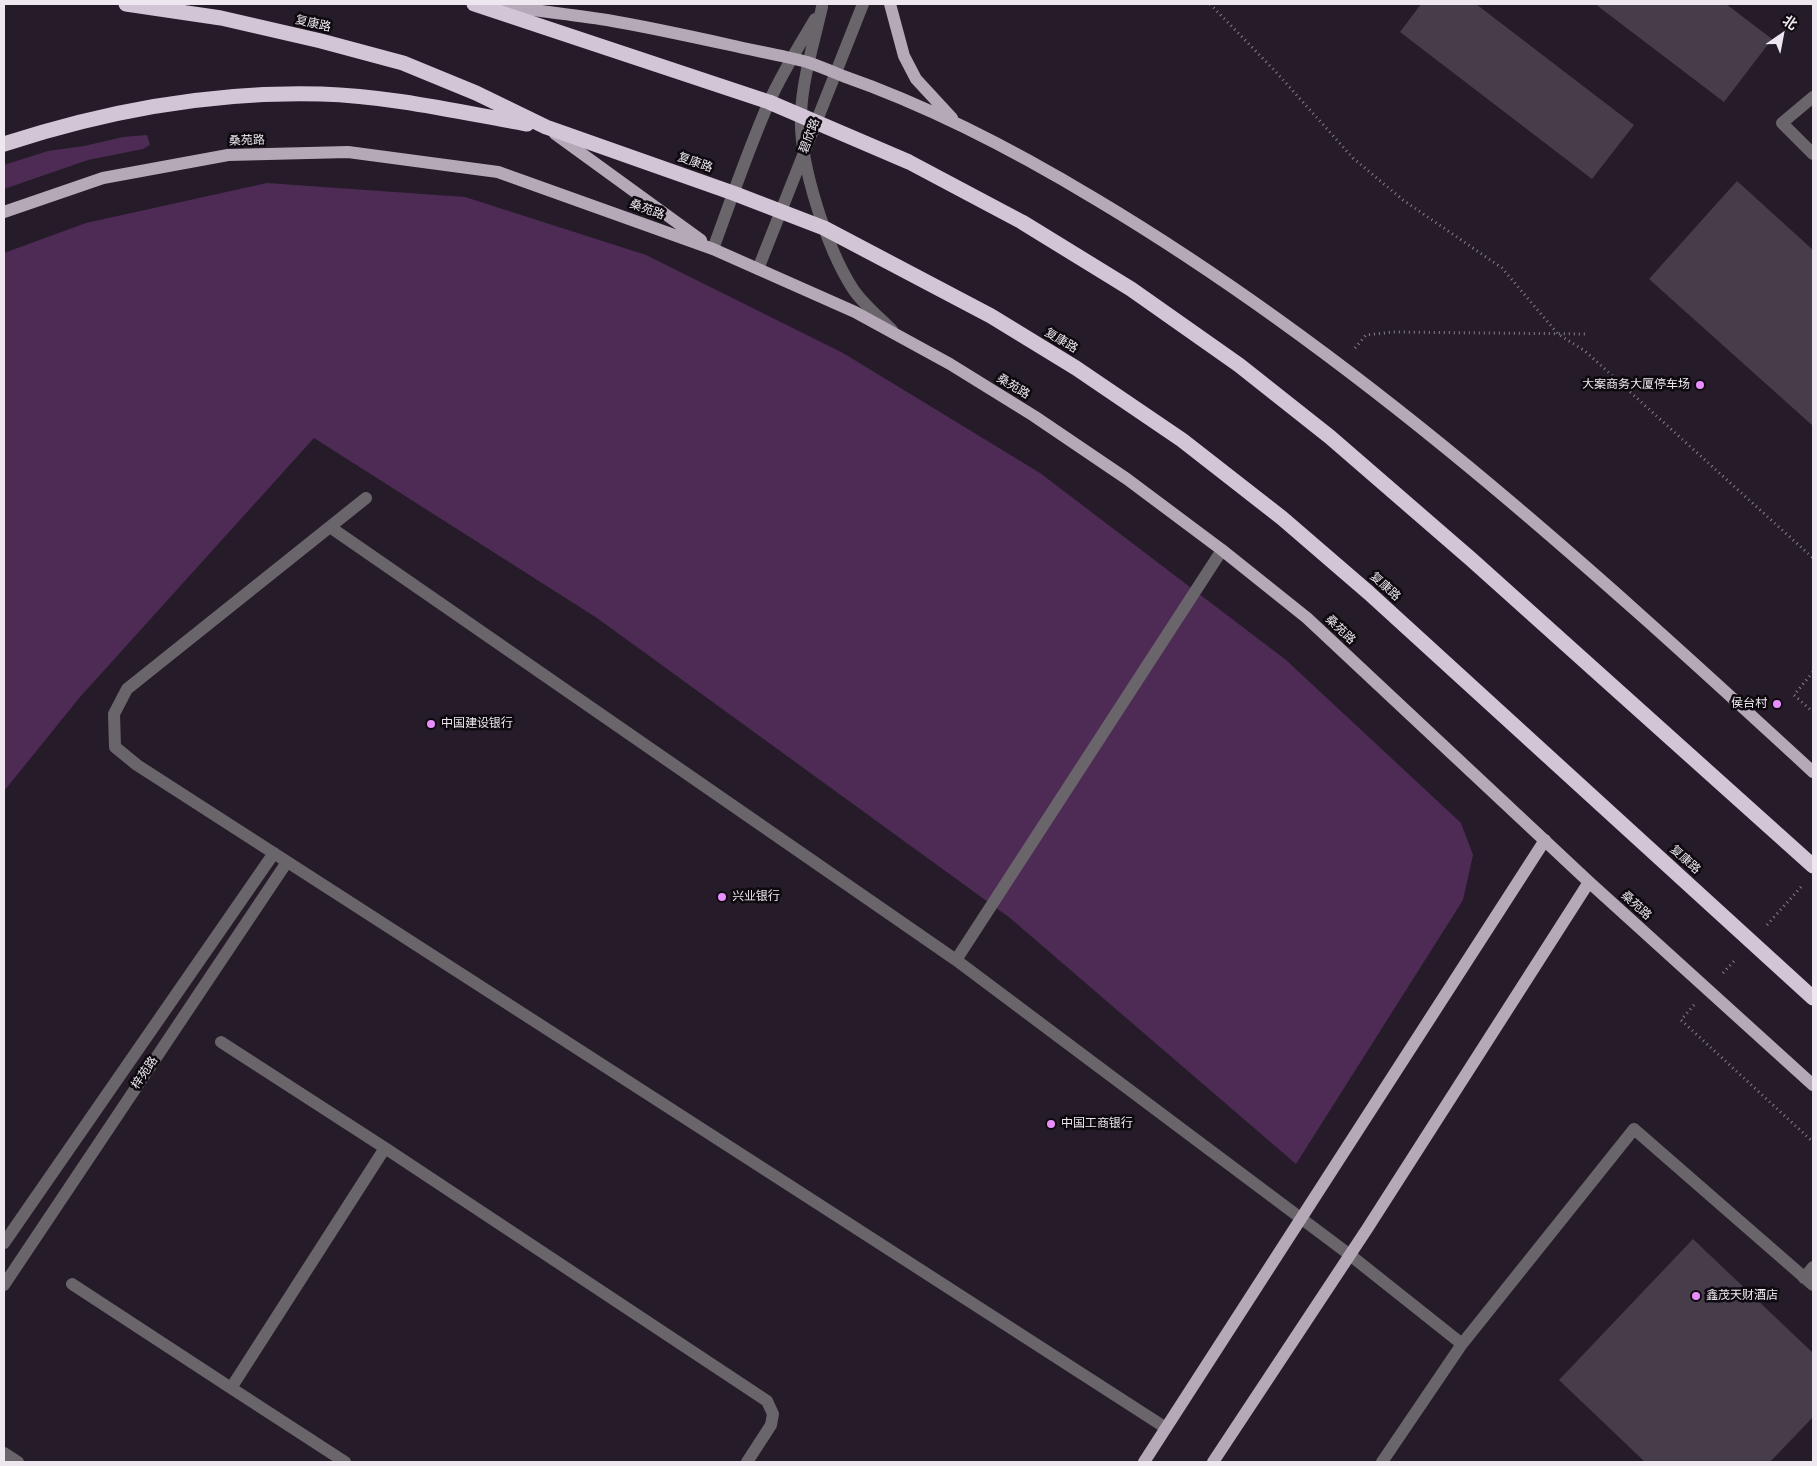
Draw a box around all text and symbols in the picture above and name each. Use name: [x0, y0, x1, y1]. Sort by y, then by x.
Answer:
north arrow: [1757, 10, 1807, 60]
text: 北: [1780, 12, 1800, 33]
street label: 复康路: [294, 13, 332, 35]
street label: 碧欣路: [797, 117, 823, 155]
street label: 桑苑路: [229, 133, 265, 149]
street label: 复康路: [676, 150, 714, 176]
street label: 桑苑路: [628, 197, 666, 223]
street label: 复康路: [1042, 326, 1080, 356]
street label: 桑苑路: [994, 372, 1032, 402]
place label: 大案商务大厦停车场: [1582, 378, 1690, 392]
marker: 大案商务大厦停车场: [1694, 379, 1706, 391]
street label: 复康路: [1367, 570, 1403, 604]
street label: 桑苑路: [1322, 612, 1358, 648]
place label: 侯台村: [1731, 697, 1767, 711]
marker: 侯台村: [1771, 698, 1783, 710]
place label: 中国建设银行: [441, 717, 513, 731]
marker: 中国建设银行: [425, 718, 437, 730]
street label: 复康路: [1667, 843, 1703, 877]
street label: 桑苑路: [1618, 889, 1654, 923]
place label: 兴业银行: [732, 890, 780, 904]
marker: 兴业银行: [716, 891, 728, 903]
street label: 梓苑路: [129, 1054, 161, 1092]
place label: 中国工商银行: [1061, 1117, 1133, 1131]
marker: 中国工商银行: [1045, 1118, 1057, 1130]
place label: 鑫茂天财酒店: [1706, 1289, 1778, 1303]
marker: 鑫茂天财酒店: [1690, 1290, 1702, 1302]

